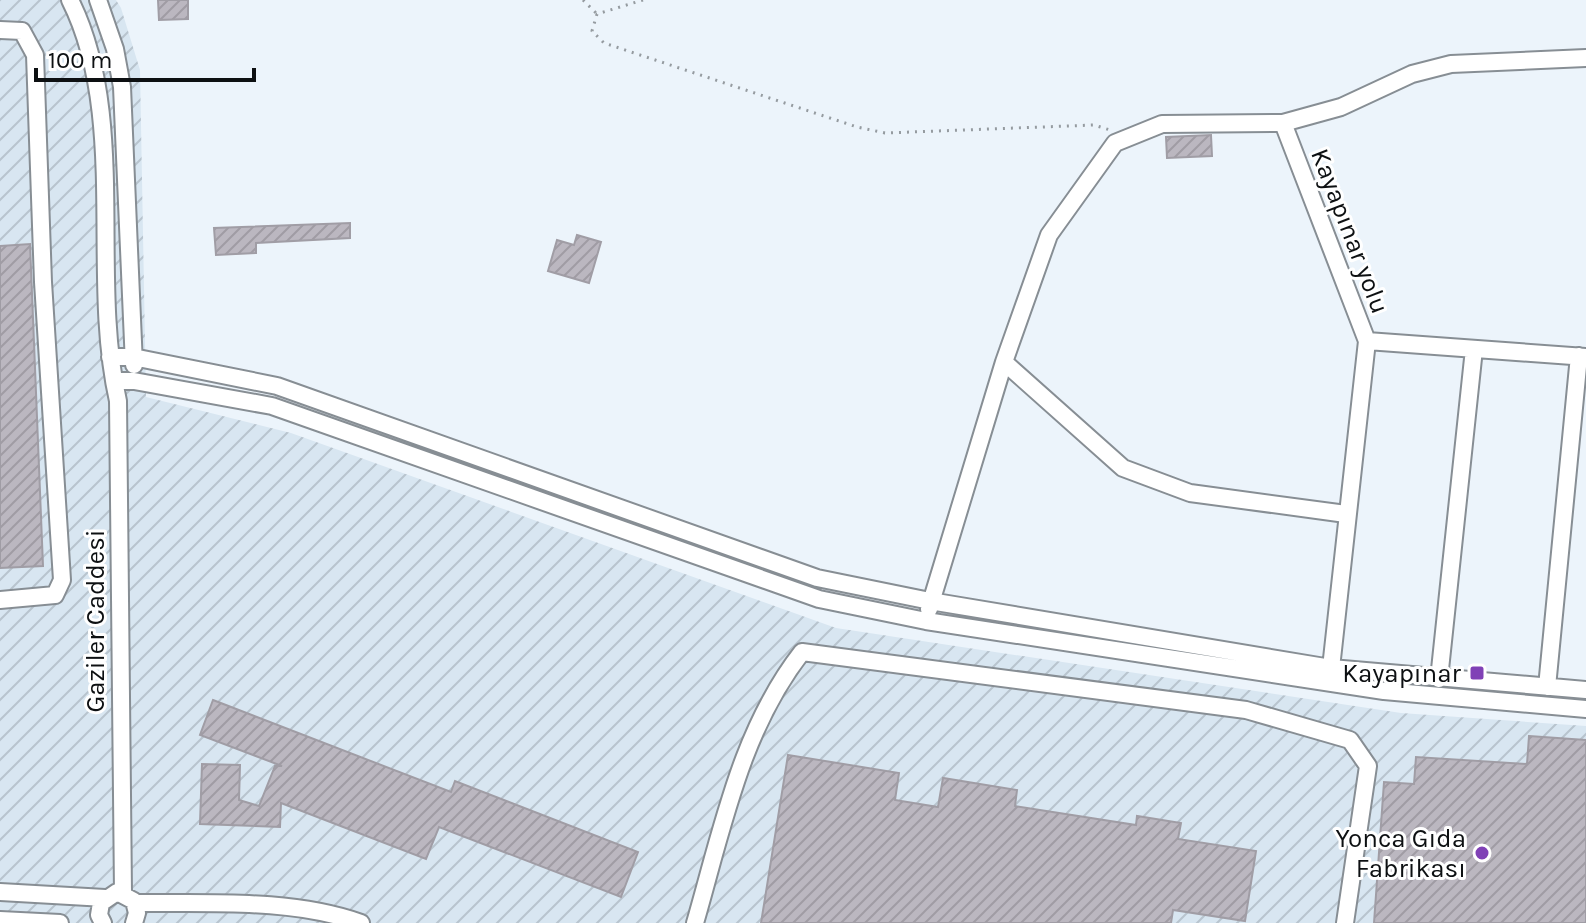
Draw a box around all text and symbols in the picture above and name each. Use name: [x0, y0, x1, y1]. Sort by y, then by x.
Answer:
scale bar: [36, 32, 254, 82]
text: 100 m: [48, 46, 113, 74]
street label: Kayapınar yolu: [1304, 144, 1396, 318]
street label: Gaziler Caddesi: [80, 529, 111, 713]
place label: Kayapınar: [1342, 658, 1462, 689]
marker: Kayapınar: [1468, 664, 1486, 682]
place label: Yonca Gıda Fabrikası: [1335, 823, 1466, 884]
marker: Yonca Gıda Fabrikası: [1473, 844, 1491, 862]

